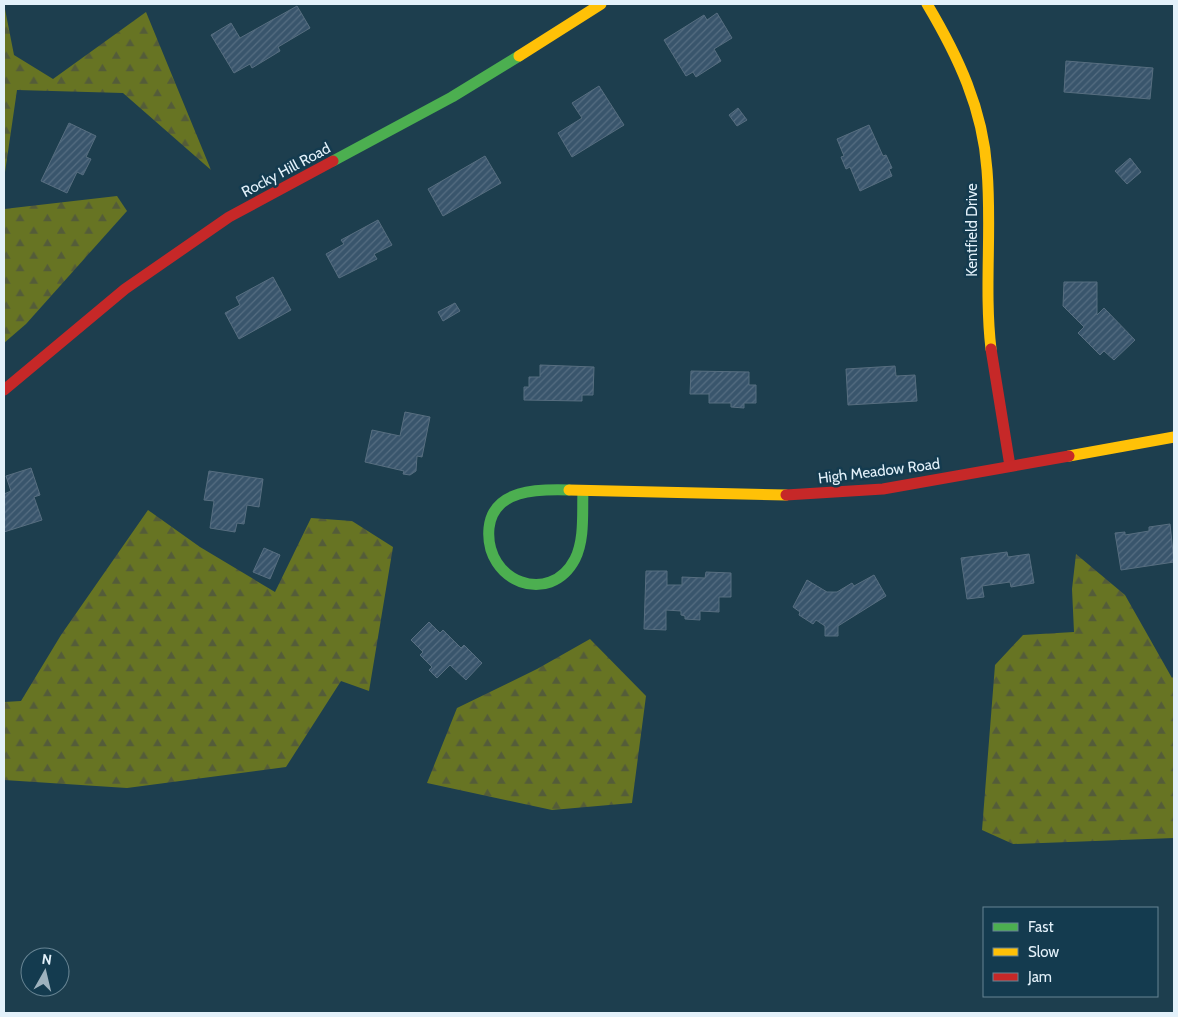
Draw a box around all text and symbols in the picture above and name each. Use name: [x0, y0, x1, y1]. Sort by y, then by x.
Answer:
street label: Rocky Hill Road: [238, 139, 334, 201]
street label: Kentfield Drive: [963, 183, 981, 277]
street label: High Meadow Road: [817, 455, 941, 487]
legend: [983, 907, 1158, 997]
text: Fast: [1028, 918, 1053, 936]
text: Slow: [1028, 943, 1059, 961]
north arrow: [20, 947, 70, 997]
text: N: [41, 950, 53, 969]
text: Jam: [1027, 968, 1052, 986]

